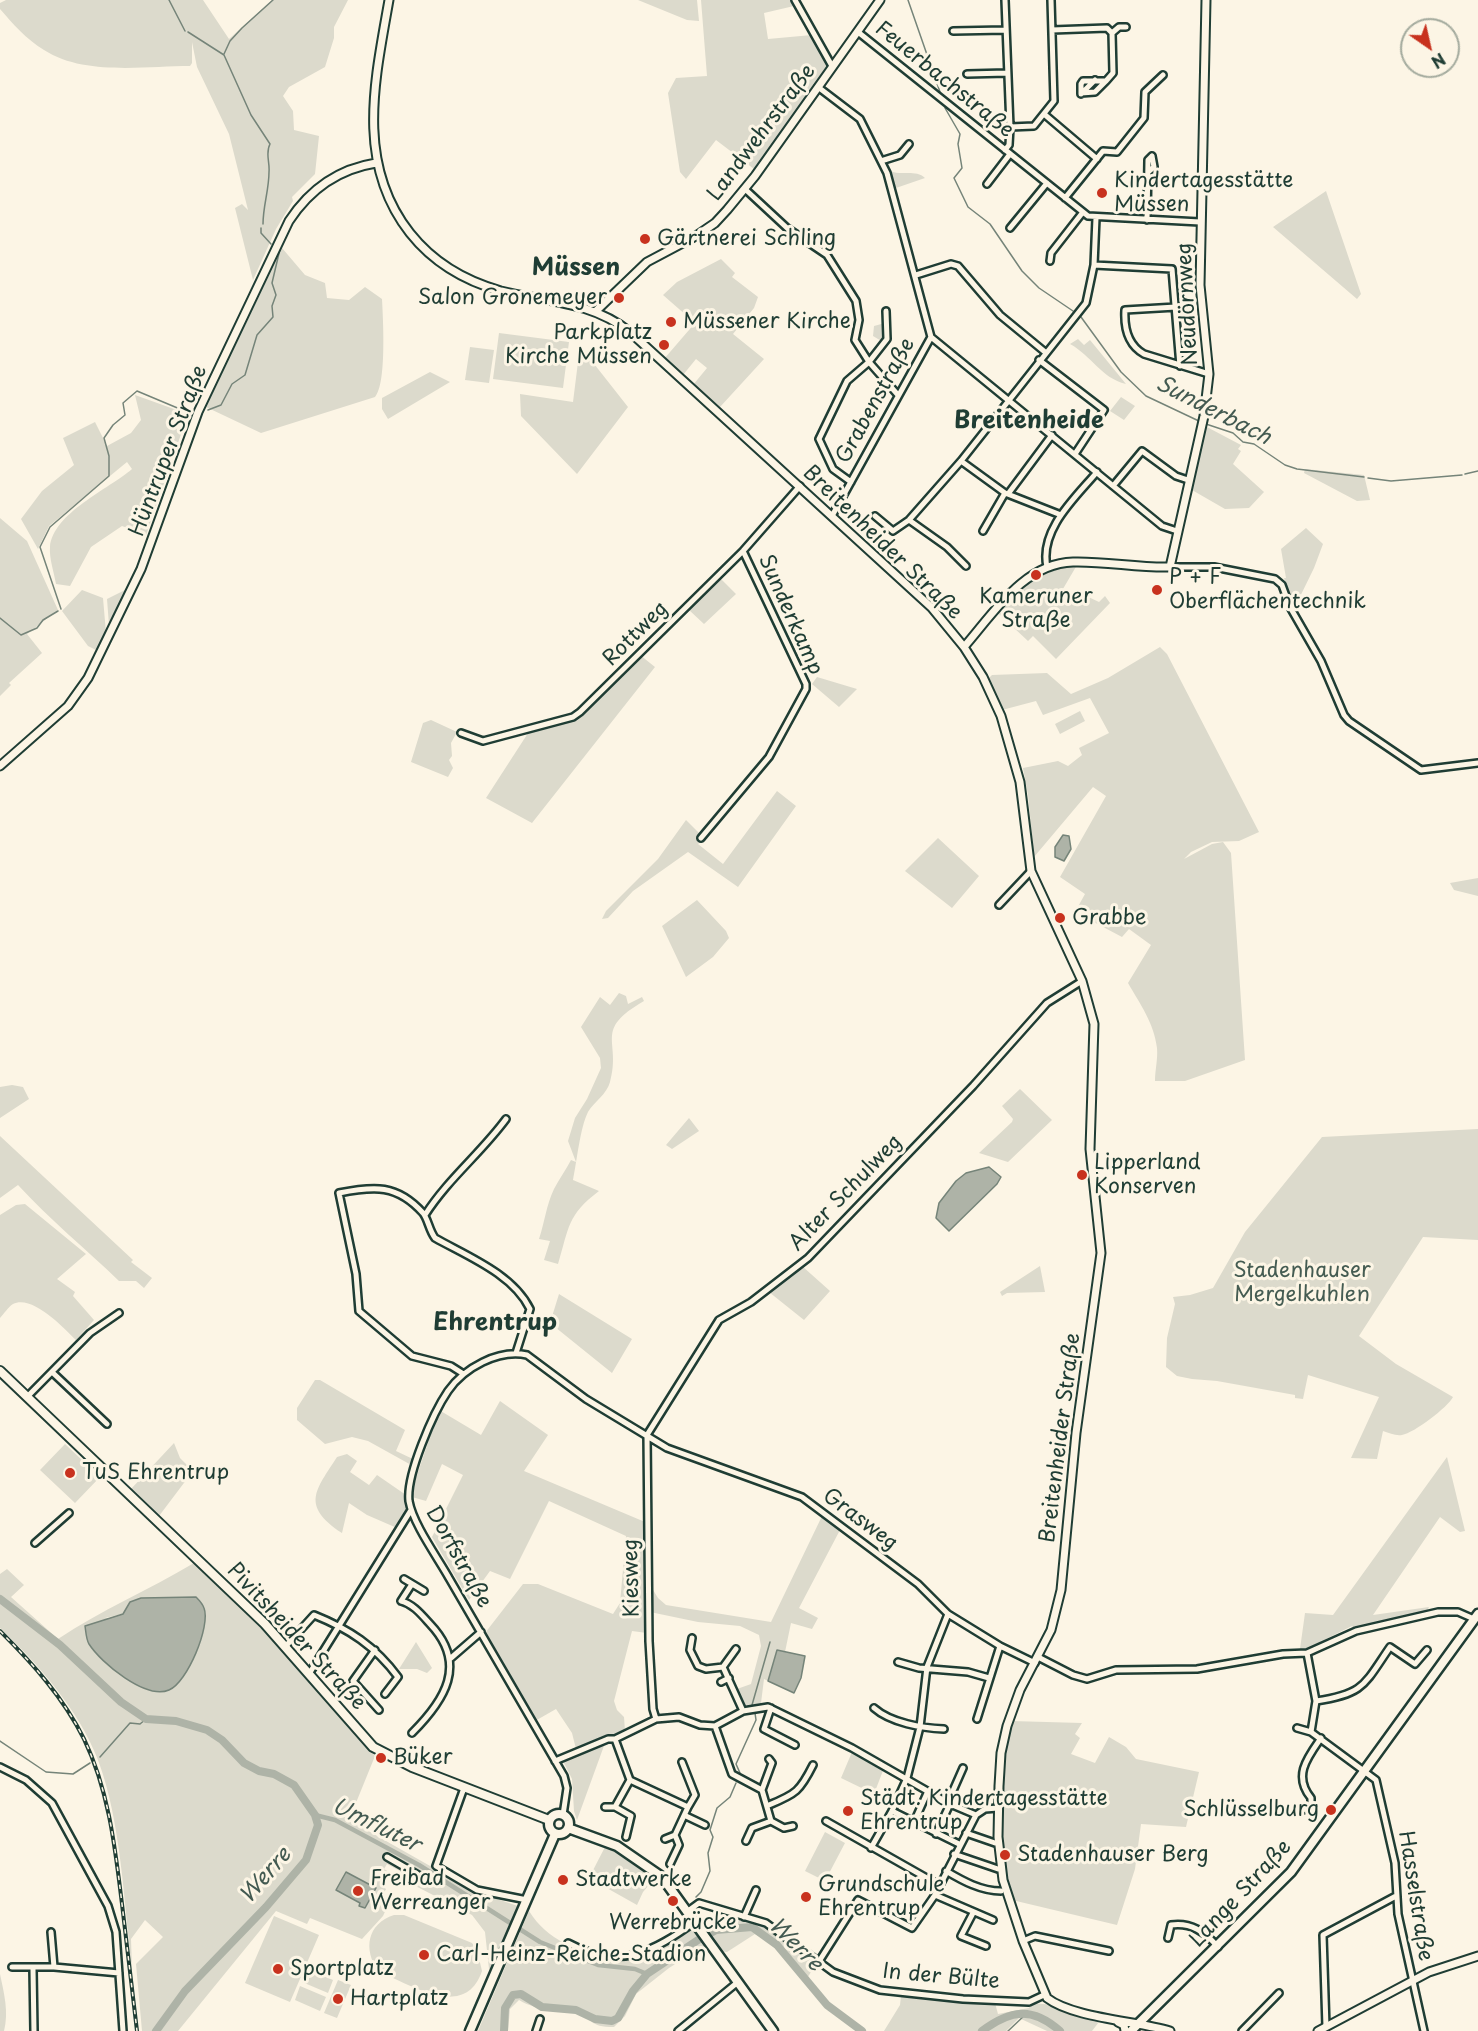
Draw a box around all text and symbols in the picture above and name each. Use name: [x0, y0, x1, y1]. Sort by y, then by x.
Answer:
street label: Feuerbachstraße: [870, 16, 1018, 144]
north arrow: [1400, 18, 1460, 78]
text: N: [1427, 48, 1451, 75]
street label: Landwehrstraße: [703, 60, 821, 206]
place label: Kindertagesstätte Müssen: [1114, 168, 1293, 218]
marker: Kindertagesstätte Müssen: [1095, 186, 1109, 200]
place label: Gärtnerei Schling: [657, 226, 836, 252]
marker: Gärtnerei Schling: [638, 232, 652, 246]
street label: Neudörnweg: [1172, 242, 1204, 366]
district label: Müssen: [532, 254, 620, 282]
place label: Salon Gronemeyer: [418, 285, 607, 311]
marker: Salon Gronemeyer: [612, 291, 626, 305]
place label: Müssener Kirche: [683, 309, 851, 335]
marker: Müssener Kirche: [664, 315, 678, 329]
place label: Parkplatz Kirche Müssen: [505, 320, 652, 370]
street label: Grabenstraße: [831, 334, 921, 468]
marker: Parkplatz Kirche Müssen: [657, 338, 671, 352]
street label: Hüntruper Straße: [125, 362, 213, 540]
water label: Sunderbach: [1151, 371, 1275, 451]
district label: Breitenheide: [954, 407, 1104, 435]
street label: Breitenheider Straße: [797, 461, 967, 625]
street label: Sunderkamp: [752, 551, 828, 679]
place label: P + F Oberflächentechnik: [1169, 565, 1366, 615]
marker: Kameruner Straße: [1029, 568, 1043, 582]
marker: P + F Oberflächentechnik: [1150, 583, 1164, 597]
place label: Kameruner Straße: [979, 584, 1093, 634]
street label: Rottweg: [598, 596, 674, 672]
place label: Grabbe: [1072, 905, 1146, 931]
marker: Grabbe: [1053, 911, 1067, 925]
street label: Alter Schulweg: [784, 1130, 908, 1256]
place label: Lipperland Konserven: [1094, 1150, 1201, 1200]
marker: Lipperland Konserven: [1075, 1168, 1089, 1182]
park label: Stadenhauser Mergelkuhlen: [1233, 1258, 1371, 1308]
district label: Ehrentrup: [433, 1309, 557, 1337]
street label: Breitenheider Straße: [1036, 1332, 1086, 1544]
place label: TuS Ehrentrup: [82, 1460, 229, 1486]
marker: TuS Ehrentrup: [63, 1466, 77, 1480]
street label: Grasweg: [817, 1484, 903, 1556]
street label: Dorfstraße: [420, 1502, 496, 1612]
street label: Kiesweg: [619, 1538, 645, 1618]
street label: Pivitsheider Straße: [221, 1558, 371, 1716]
place label: Büker: [393, 1745, 452, 1771]
marker: Büker: [374, 1751, 388, 1765]
place label: Städt. Kindertagesstätte Ehrentrup: [860, 1786, 1108, 1836]
water label: Umfluter: [327, 1793, 425, 1859]
place label: Schlüsselburg: [1183, 1797, 1319, 1823]
marker: Schlüsselburg: [1324, 1803, 1338, 1817]
marker: Städt. Kindertagesstätte Ehrentrup: [841, 1804, 855, 1818]
street label: Hasselstraße: [1392, 1829, 1438, 1963]
street label: Lange Straße: [1185, 1835, 1297, 1953]
place label: Stadenhauser Berg: [1017, 1842, 1209, 1868]
water label: Werre: [235, 1843, 297, 1909]
marker: Stadenhauser Berg: [998, 1848, 1012, 1862]
place label: Freibad Werreanger: [370, 1866, 490, 1916]
place label: Stadtwerke: [575, 1867, 692, 1893]
place label: Grundschule Ehrentrup: [818, 1872, 945, 1922]
marker: Stadtwerke: [556, 1873, 570, 1887]
marker: Freibad Werreanger: [351, 1884, 365, 1898]
marker: Grundschule Ehrentrup: [799, 1890, 813, 1904]
marker: Werrebrücke: [666, 1894, 680, 1908]
place label: Werrebrücke: [609, 1910, 737, 1936]
water label: Werre: [763, 1913, 827, 1977]
place label: Carl-Heinz-Reiche-Stadion: [436, 1942, 706, 1968]
marker: Carl-Heinz-Reiche-Stadion: [417, 1948, 431, 1962]
place label: Sportplatz: [290, 1956, 394, 1982]
street label: In der Bülte: [881, 1959, 1001, 1995]
marker: Sportplatz: [271, 1962, 285, 1976]
place label: Hartplatz: [350, 1986, 448, 2012]
marker: Hartplatz: [331, 1992, 345, 2006]

